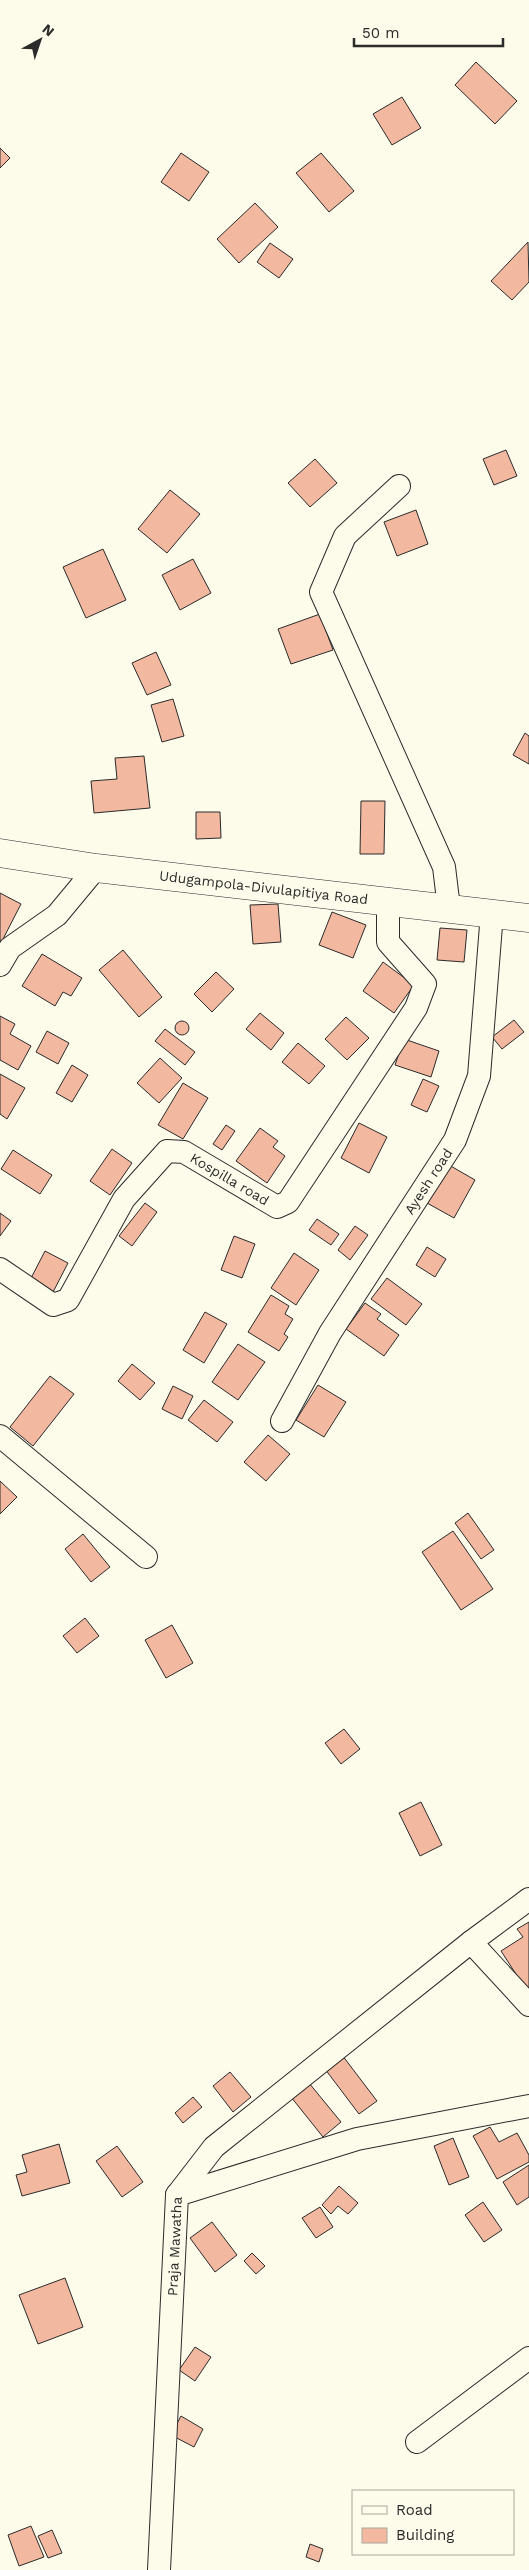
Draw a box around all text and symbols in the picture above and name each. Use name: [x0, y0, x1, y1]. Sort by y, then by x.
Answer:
north arrow: [15, 15, 65, 65]
scale bar: [354, 15, 503, 47]
text: N: [39, 21, 57, 40]
text: 50 m: [362, 24, 399, 42]
street label: Udugampola-Divulapitiya Road: [159, 867, 369, 907]
street label: Ayesh road: [401, 1145, 455, 1217]
street label: Kospilla road: [188, 1150, 272, 1208]
street label: Praja Mawatha: [164, 2196, 185, 2296]
legend: [352, 2490, 514, 2555]
text: Road: [396, 2501, 433, 2519]
text: Building: [396, 2526, 454, 2544]

